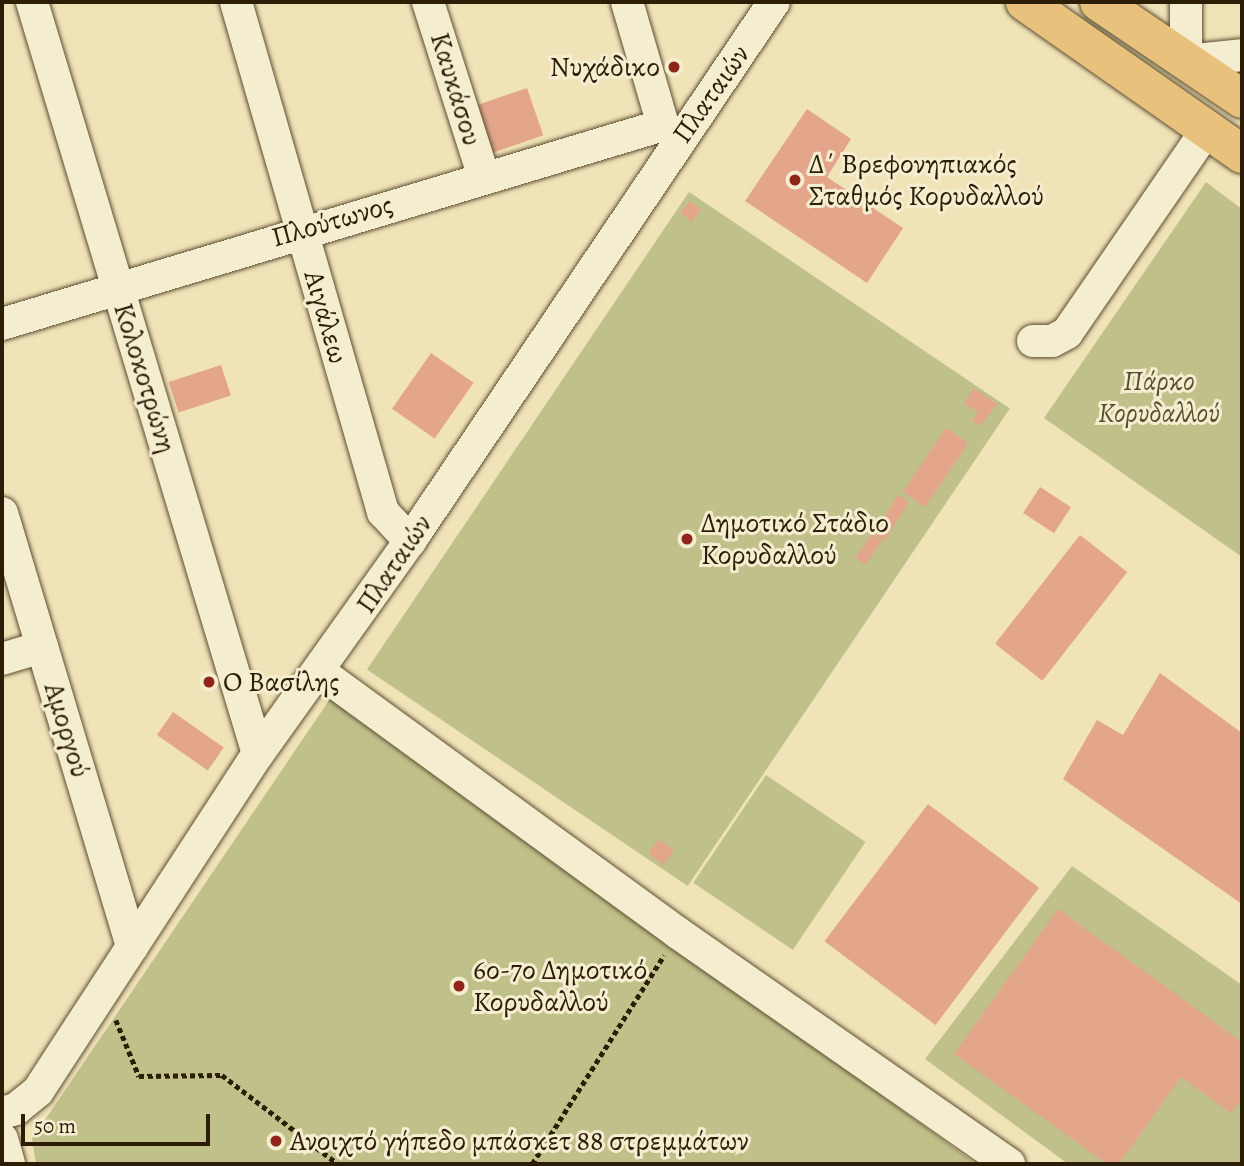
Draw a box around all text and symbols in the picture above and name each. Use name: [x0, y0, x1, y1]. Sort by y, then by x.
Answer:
street label: Καυκάσου: [423, 28, 489, 150]
street label: Πλαταιών: [665, 39, 757, 149]
place label: Νυχάδικο: [550, 50, 660, 84]
marker: Νυχάδικο: [666, 59, 682, 75]
place label: Δ΄ Βρεφονηπιακός Σταθμός Κορυδαλλού: [809, 147, 1044, 213]
marker: Δ΄ Βρεφονηπιακός Σταθμός Κορυδαλλού: [787, 172, 803, 188]
street label: Πλούτωνος: [268, 188, 396, 254]
street label: Αιγάλεω: [297, 267, 355, 367]
street label: Κολοκοτρώνη: [106, 299, 184, 457]
park label: Πάρκο Κορυδαλλού: [1098, 364, 1220, 430]
place label: Δημοτικό Στάδιο Κορυδαλλού: [701, 506, 889, 572]
street label: Πλαταιών: [349, 508, 439, 620]
marker: Δημοτικό Στάδιο Κορυδαλλού: [679, 531, 695, 547]
place label: Ο Βασίλης: [223, 665, 339, 699]
marker: Ο Βασίλης: [201, 674, 217, 690]
street label: Αμοργού: [37, 679, 97, 781]
place label: 6ο-7ο Δημοτικό Κορυδαλλού: [473, 953, 647, 1019]
marker: 6ο-7ο Δημοτικό Κορυδαλλού: [451, 978, 467, 994]
scale bar: [24, 1100, 214, 1144]
text: 50 m: [34, 1112, 76, 1140]
place label: Ανοιχτό γήπεδο μπάσκετ 88 στρεμμάτων: [290, 1124, 749, 1158]
marker: Ανοιχτό γήπεδο μπάσκετ 88 στρεμμάτων: [268, 1133, 284, 1149]

